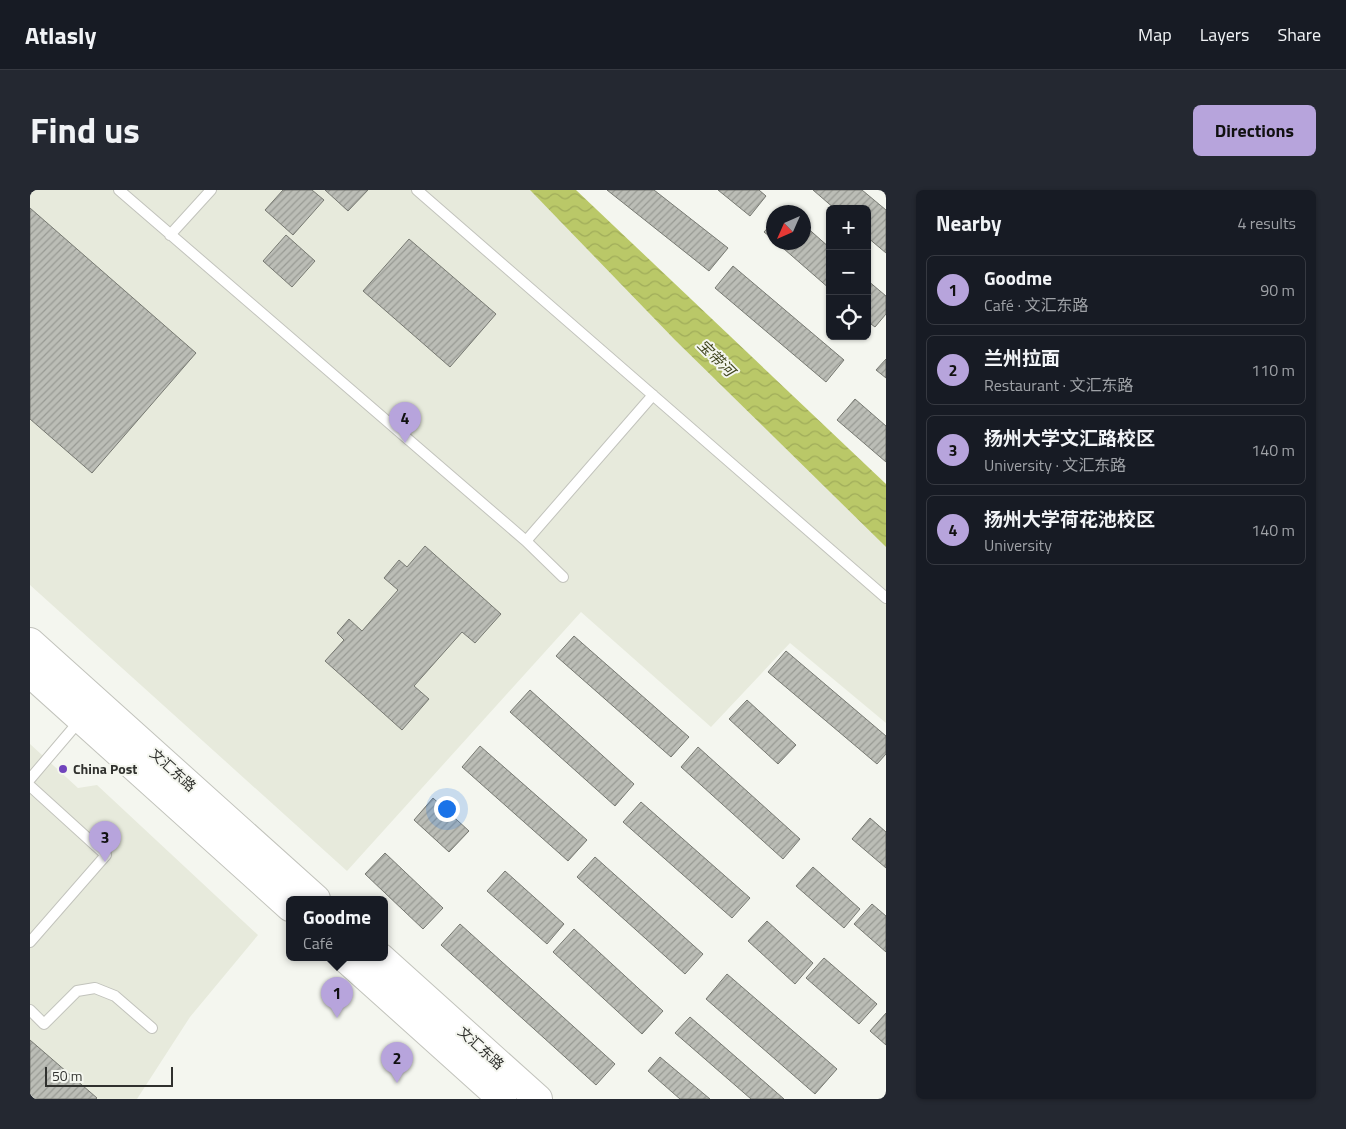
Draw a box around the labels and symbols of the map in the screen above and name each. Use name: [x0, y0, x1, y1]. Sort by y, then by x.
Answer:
north arrow: [766, 205, 811, 250]
water label: 宝带河: [692, 334, 743, 384]
pin: 4: [389, 402, 421, 443]
street label: 文汇东路: [146, 743, 201, 796]
place label: China Post: [73, 758, 137, 779]
marker: China Post: [57, 763, 69, 775]
your location: [434, 796, 460, 822]
pin: 3: [89, 821, 121, 862]
pin: 1: [321, 977, 353, 1018]
street label: 文汇东路: [454, 1021, 509, 1074]
pin: 2: [381, 1042, 413, 1083]
scale bar: [45, 1064, 172, 1087]

